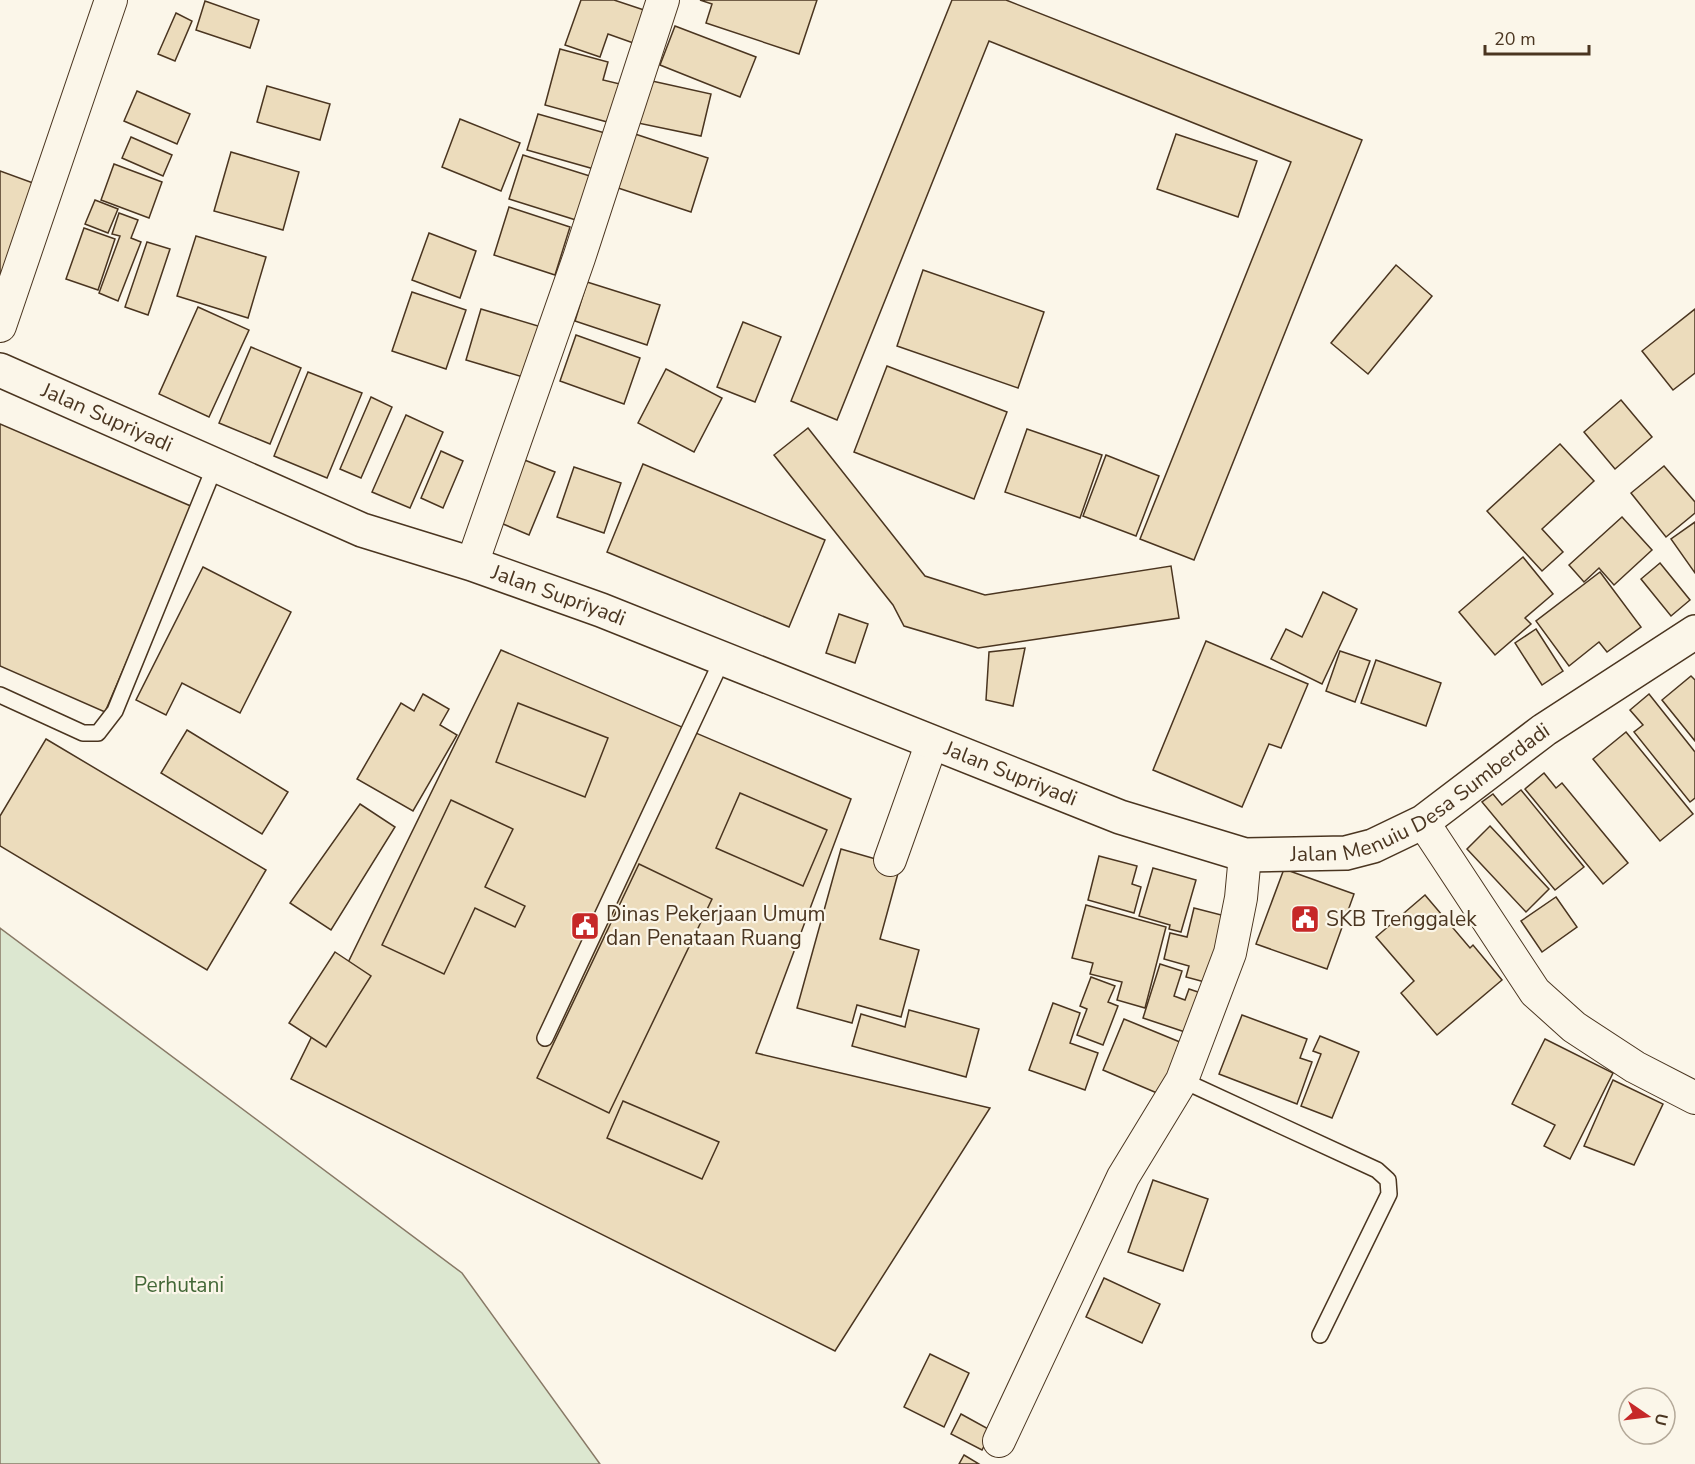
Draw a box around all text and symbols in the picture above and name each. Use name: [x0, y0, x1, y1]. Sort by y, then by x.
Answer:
scale bar: [1485, 18, 1588, 56]
text: 20 m: [1494, 27, 1536, 51]
street label: Jalan Supriyadi: [36, 376, 177, 459]
street label: Jalan Supriyadi: [487, 558, 630, 632]
street label: Jalan Menuiu Desa Sumberdadi: [1289, 716, 1555, 868]
street label: Jalan Supriyadi: [939, 734, 1081, 813]
place label: Dinas Pekerjaan Umum dan Penataan Ruang: [606, 900, 826, 952]
public building icon: SKB Trenggalek: [1289, 903, 1321, 935]
place label: SKB Trenggalek: [1326, 905, 1477, 933]
public building icon: Dinas Pekerjaan Umum dan Penataan Ruang: [569, 910, 601, 942]
park label: Perhutani: [134, 1271, 224, 1299]
north arrow: [1617, 1386, 1677, 1446]
text: U: [1648, 1411, 1673, 1428]

